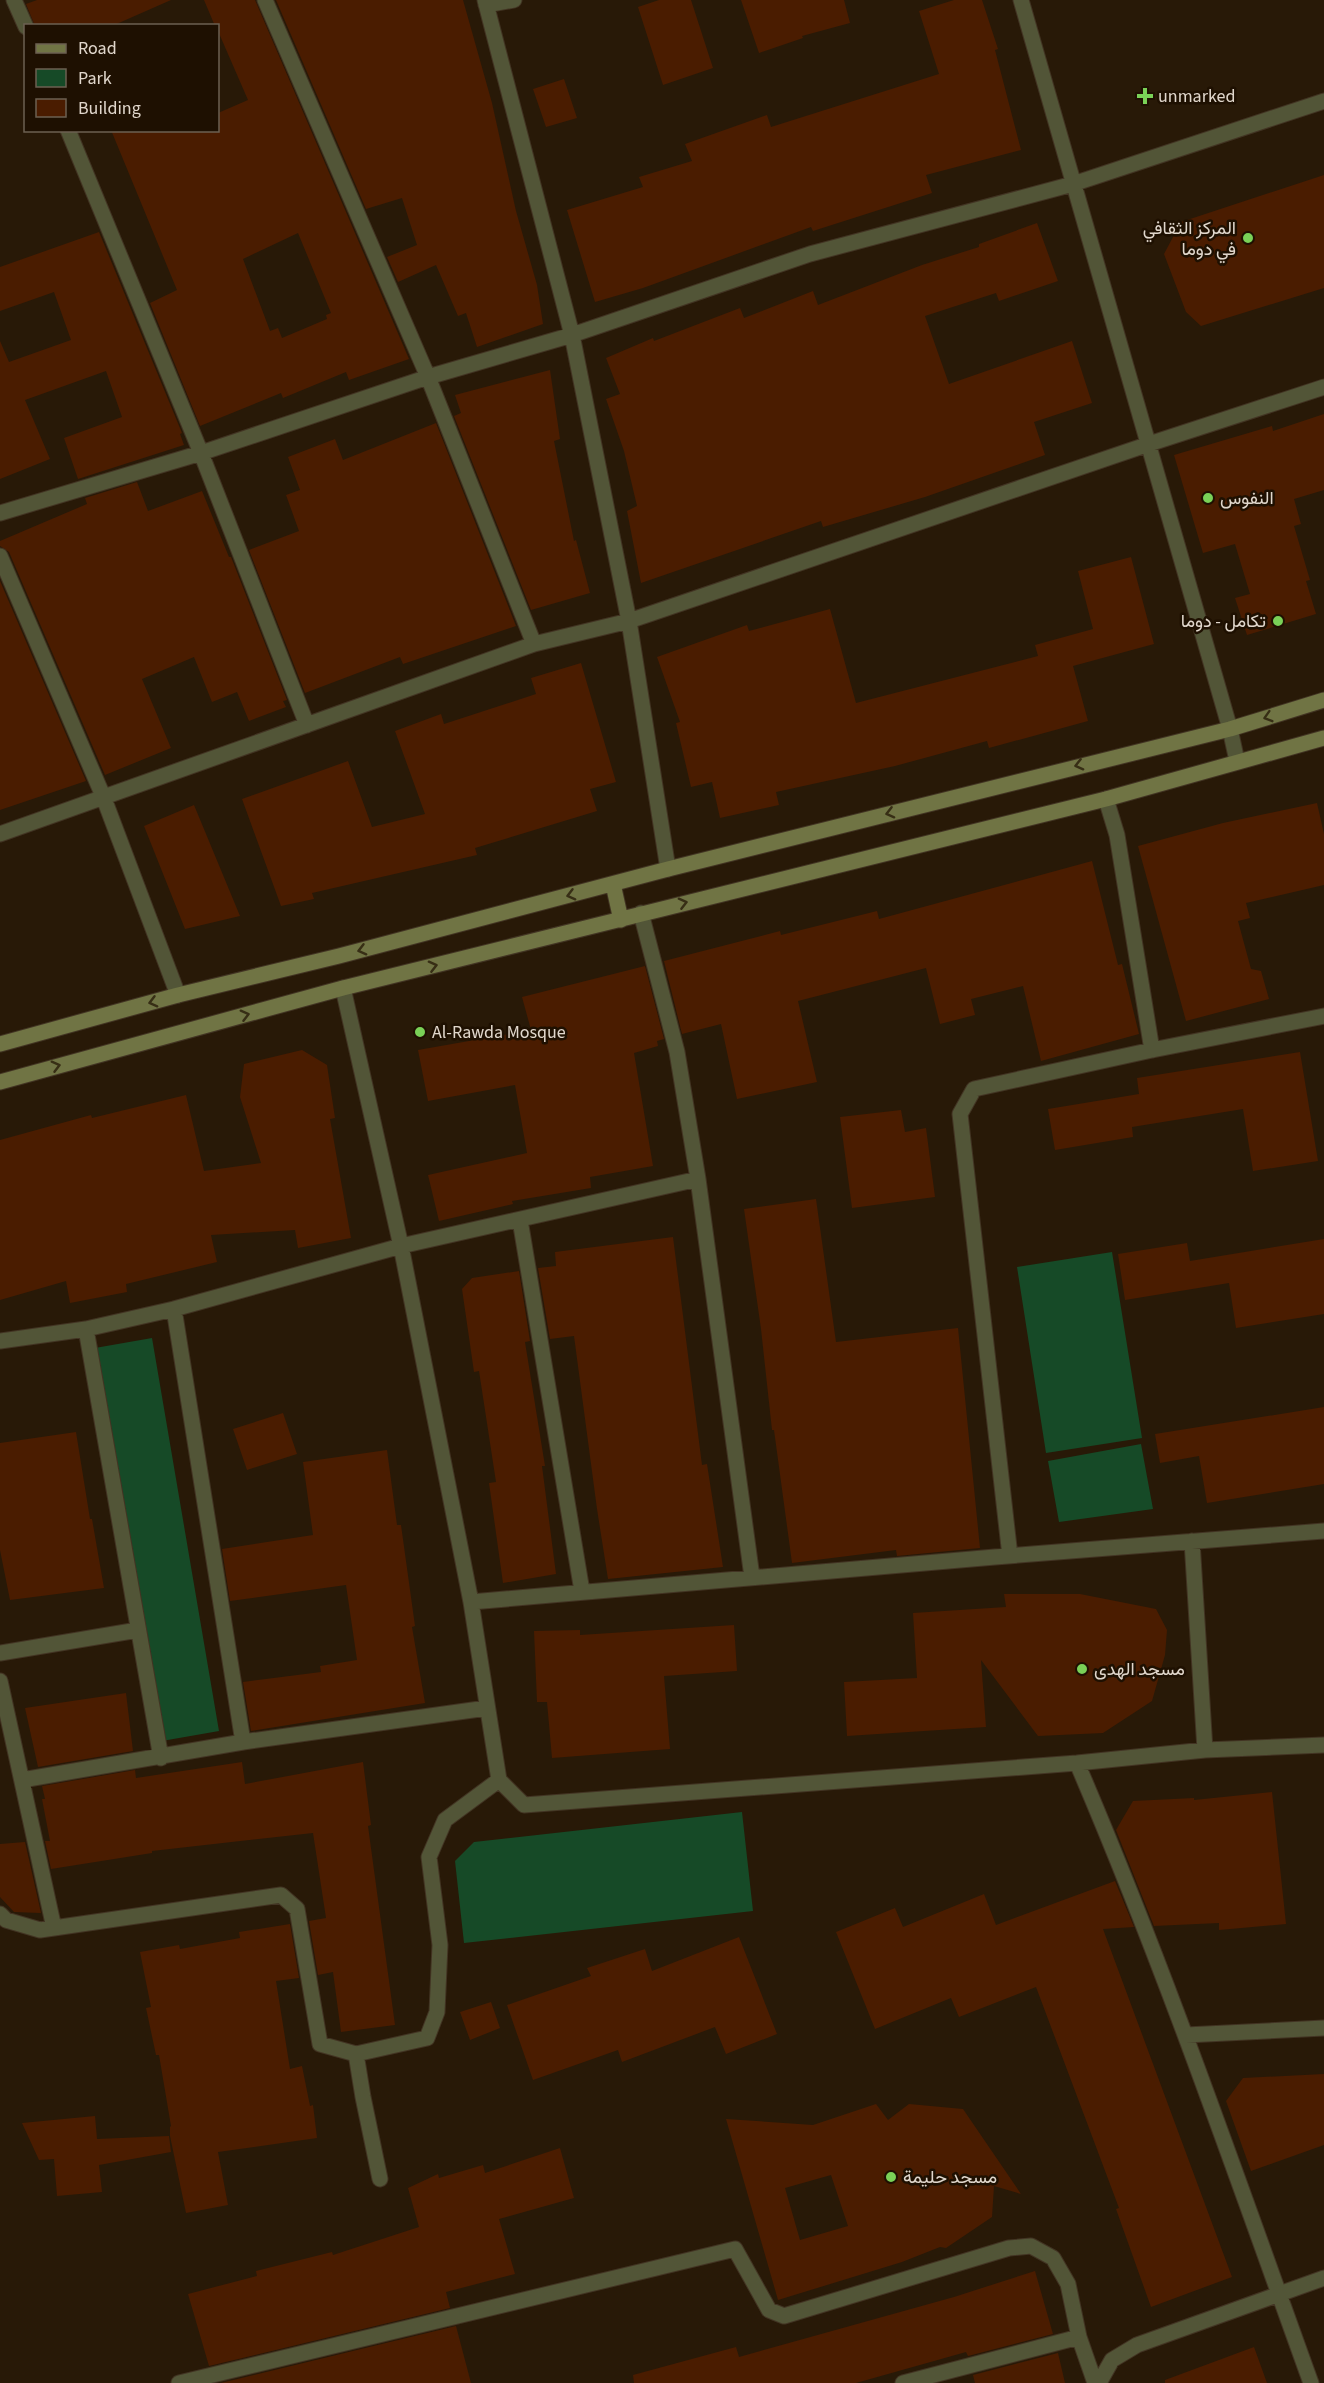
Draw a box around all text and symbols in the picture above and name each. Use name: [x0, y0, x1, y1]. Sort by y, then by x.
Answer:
legend: [24, 24, 219, 132]
text: Road: [78, 36, 117, 61]
text: Park: [78, 66, 112, 91]
place label: unmarked: [1158, 84, 1235, 109]
marker: unmarked: [1136, 87, 1154, 105]
text: Building: [78, 96, 141, 121]
place label: المركز الثقافي في دوما: [1143, 216, 1236, 264]
marker: المركز الثقافي في دوما: [1241, 231, 1255, 245]
place label: النفوس: [1220, 486, 1274, 511]
marker: النفوس: [1201, 491, 1215, 505]
place label: تكامل - دوما: [1181, 609, 1266, 634]
marker: تكامل - دوما: [1271, 614, 1285, 628]
one-way arrow: [1263, 710, 1274, 722]
one-way arrow: [1074, 758, 1084, 771]
one-way arrow: [885, 805, 895, 818]
one-way arrow: [566, 888, 577, 900]
one-way arrow: [678, 897, 688, 910]
one-way arrow: [358, 942, 368, 955]
one-way arrow: [428, 960, 438, 973]
one-way arrow: [148, 995, 159, 1007]
one-way arrow: [239, 1010, 249, 1022]
place label: Al-Rawda Mosque: [432, 1020, 566, 1045]
marker: Al-Rawda Mosque: [413, 1025, 427, 1039]
one-way arrow: [51, 1061, 61, 1073]
place label: مسجد الهدى: [1094, 1657, 1185, 1682]
marker: مسجد الهدى: [1075, 1662, 1089, 1676]
place label: مسجد حليمة: [903, 2165, 997, 2190]
marker: مسجد حليمة: [884, 2170, 898, 2184]

